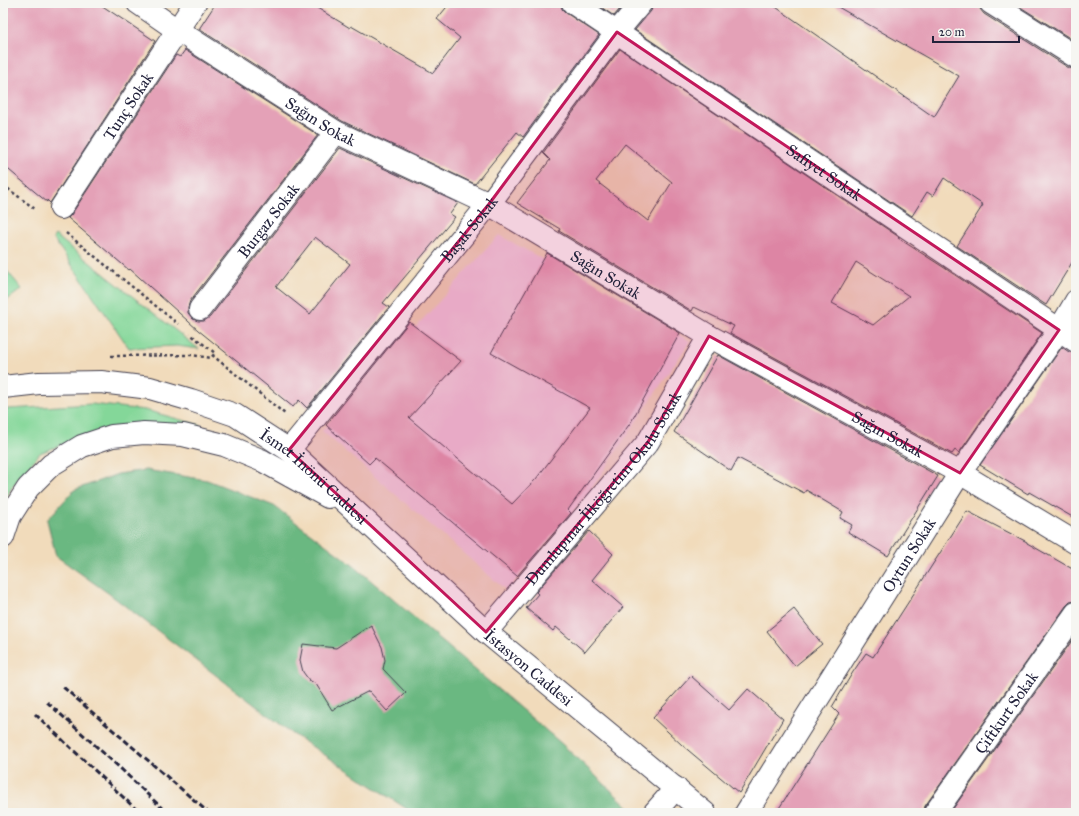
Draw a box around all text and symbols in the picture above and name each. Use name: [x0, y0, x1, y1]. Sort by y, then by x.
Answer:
scale bar: [933, 18, 1019, 44]
text: 20 m: [939, 25, 965, 39]
street label: Tunç Sokak: [99, 68, 158, 144]
street label: Sağın Sokak: [282, 93, 359, 150]
street label: Safiyet Sokak: [783, 140, 866, 205]
street label: Burgaz Sokak: [234, 179, 304, 262]
street label: Başak Sokak: [437, 192, 502, 266]
street label: Sağın Sokak: [567, 246, 645, 303]
street label: Dumlupınar İlköğretim Okulu Sokak: [521, 388, 685, 589]
street label: Sağın Sokak: [849, 407, 927, 462]
street label: İsmet İnönü Caddesi: [256, 424, 372, 528]
street label: Oytun Sokak: [878, 514, 940, 596]
street label: İstasyon Caddesi: [480, 625, 577, 710]
street label: Çiftkurt Sokak: [971, 667, 1042, 758]

